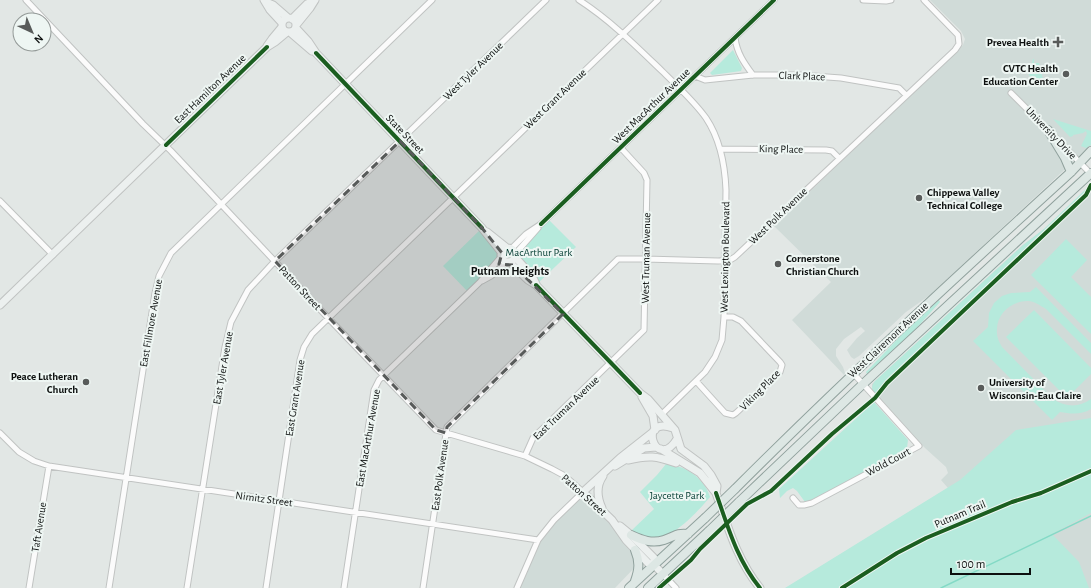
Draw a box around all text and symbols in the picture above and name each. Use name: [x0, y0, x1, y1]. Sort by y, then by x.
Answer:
north arrow: [12, 12, 52, 52]
text: N: [32, 32, 45, 45]
marker: Prevea Health: [1052, 36, 1064, 48]
place label: Prevea Health: [987, 37, 1049, 48]
street label: West Tyler Avenue: [441, 40, 505, 102]
street label: East Hamilton Avenue: [172, 52, 248, 126]
place label: CVTC Health Education Center: [983, 63, 1058, 87]
street label: West MacArthur Avenue: [610, 66, 692, 146]
street label: West Grant Avenue: [522, 67, 588, 131]
marker: CVTC Health Education Center: [1061, 69, 1071, 79]
street label: Clark Place: [779, 70, 825, 82]
street label: University Drive: [1024, 105, 1078, 161]
street label: State Street: [384, 112, 427, 156]
street label: King Place: [759, 143, 803, 155]
street label: West Polk Avenue: [747, 186, 809, 246]
place label: Chippewa Valley Technical College: [927, 187, 1002, 211]
marker: Chippewa Valley Technical College: [914, 193, 924, 203]
street label: West Lexington Boulevard: [719, 201, 731, 313]
street label: West Truman Avenue: [640, 212, 652, 304]
park label: MacArthur Park: [506, 247, 572, 258]
place label: Cornerstone Christian Church: [786, 253, 859, 277]
marker: Cornerstone Christian Church: [773, 259, 783, 269]
street label: Patton Street: [277, 264, 323, 313]
district label: Putnam Heights: [471, 265, 550, 277]
street label: East Fillmore Avenue: [138, 278, 164, 368]
street label: West Clairemont Avenue: [846, 300, 930, 380]
street label: East Tyler Avenue: [211, 331, 235, 405]
street label: East Grant Avenue: [284, 359, 306, 437]
street label: Viking Place: [738, 368, 782, 412]
place label: Peace Lutheran Church: [11, 371, 78, 395]
street label: East Truman Avenue: [531, 374, 601, 442]
marker: Peace Lutheran Church: [81, 377, 91, 387]
place label: University of Wisconsin-Eau Claire: [989, 377, 1081, 401]
marker: University of Wisconsin-Eau Claire: [976, 383, 986, 393]
street label: East MacArthur Avenue: [354, 388, 382, 488]
street label: East Polk Avenue: [430, 439, 450, 511]
street label: Wold Court: [864, 446, 912, 478]
street label: Patton Street: [559, 472, 609, 518]
street label: Nimitz Street: [235, 490, 294, 509]
park label: Jaycette Park: [650, 490, 704, 501]
street label: Putnam Trail: [933, 498, 987, 530]
street label: Taft Avenue: [30, 501, 48, 553]
scale bar: [951, 550, 1030, 576]
text: 100 m: [957, 558, 985, 570]

